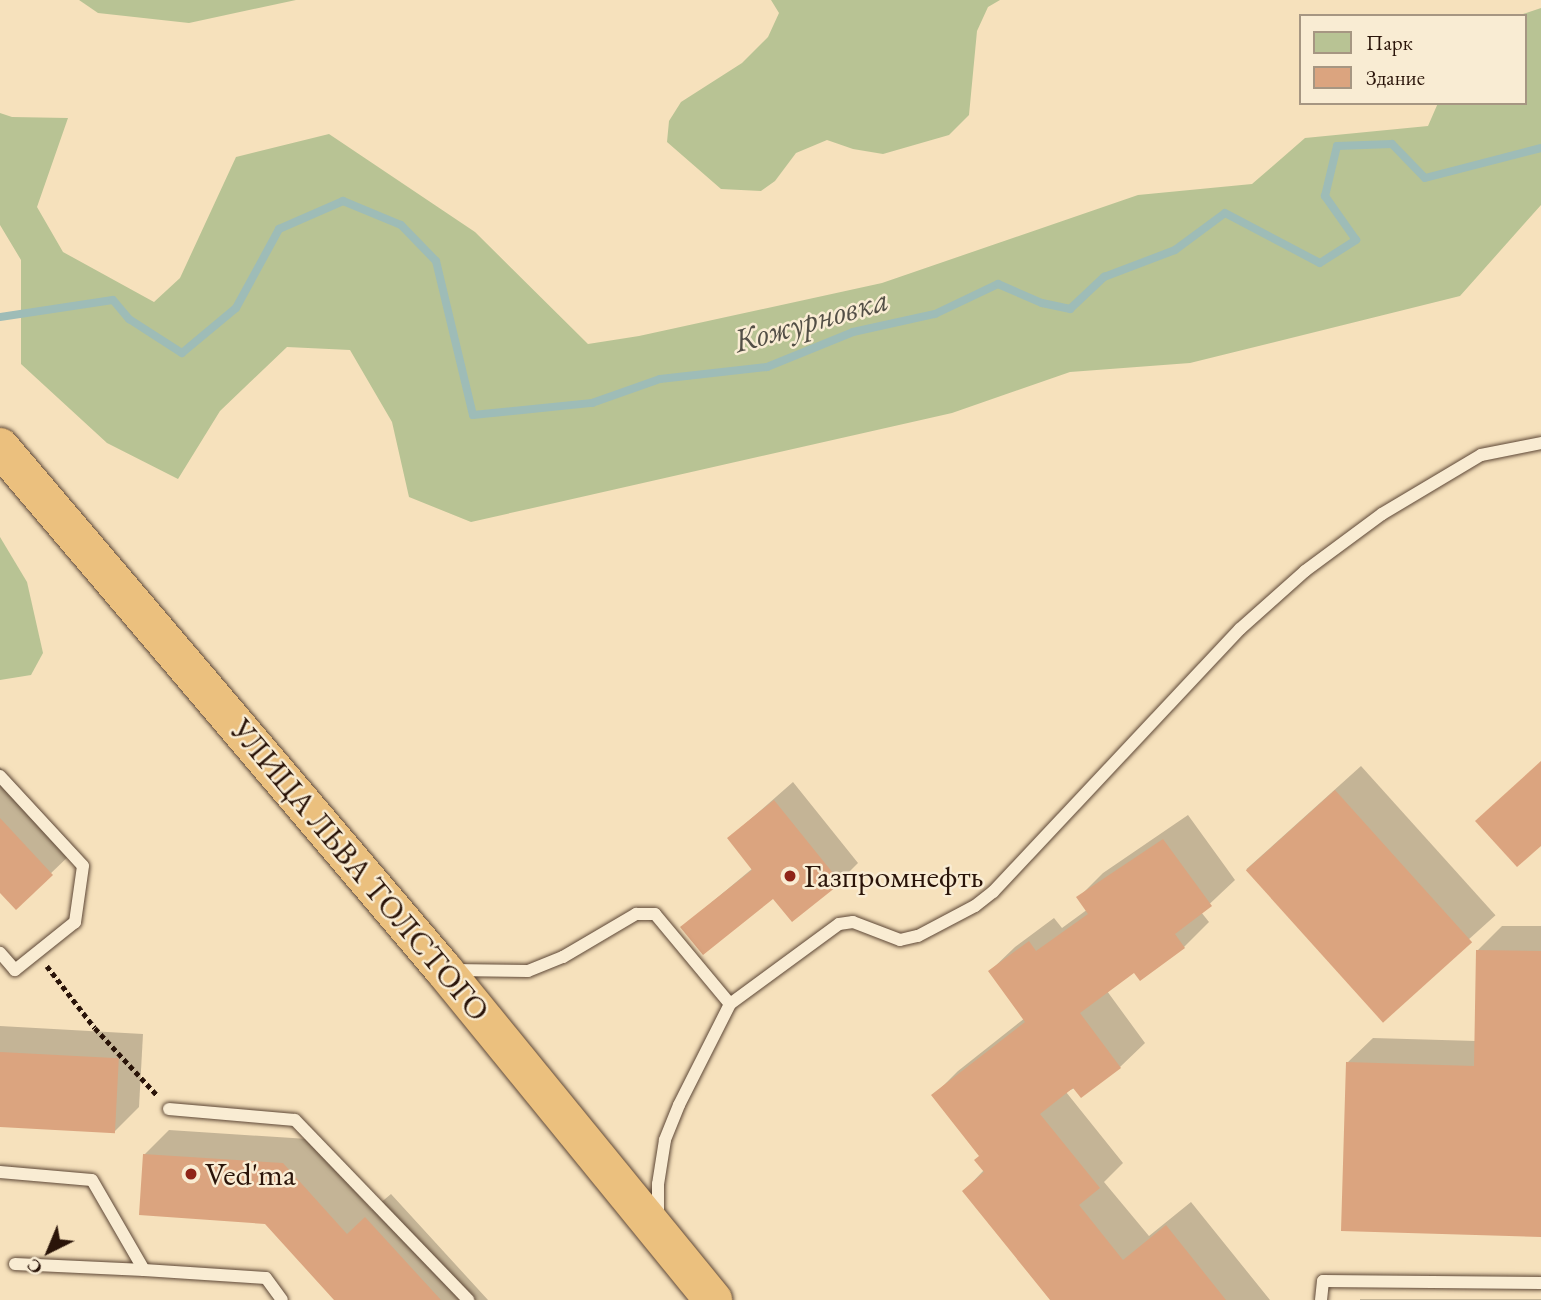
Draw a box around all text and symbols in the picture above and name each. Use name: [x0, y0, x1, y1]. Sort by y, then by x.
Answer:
legend: [1300, 14, 1527, 105]
text: Парк: [1366, 29, 1413, 56]
text: Здание: [1366, 64, 1425, 91]
water label: Кожурновка: [729, 279, 893, 361]
street label: УЛИЦА ЛЬВА ТОЛСТОГО: [222, 711, 498, 1029]
place label: Газпромнефть: [804, 857, 984, 895]
marker: Газпромнефть: [782, 868, 798, 884]
place label: Ved'ma: [205, 1155, 296, 1193]
marker: Ved'ma: [183, 1166, 199, 1182]
north arrow: [14, 1216, 84, 1286]
text: С: [21, 1253, 48, 1280]

